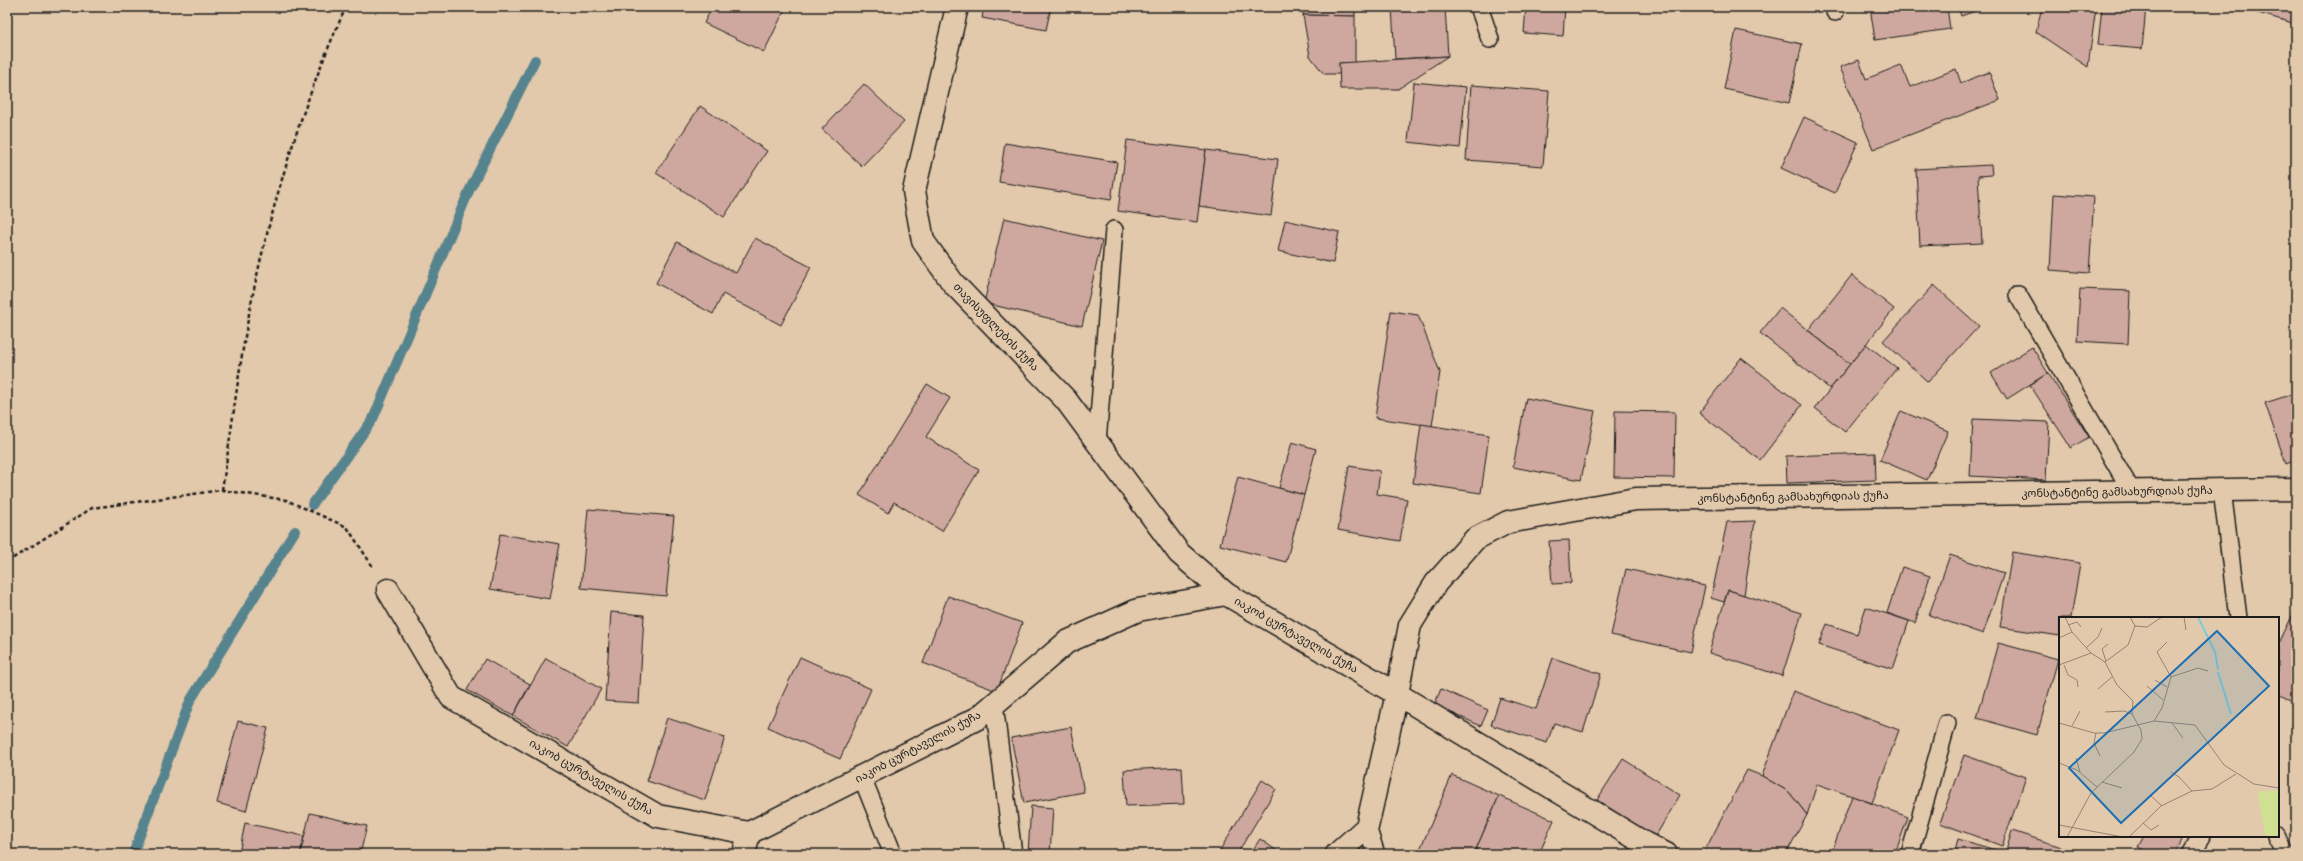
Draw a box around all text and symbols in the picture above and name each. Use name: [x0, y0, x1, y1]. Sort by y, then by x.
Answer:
street label: თავისუფლების ქუჩა: [951, 280, 1041, 374]
street label: კონსტანტინე გამსახურდიას ქუჩა: [2021, 484, 2213, 500]
street label: კონსტანტინე გამსახურდიას ქუჩა: [1697, 489, 1889, 505]
street label: იაკობ ცურტაველის ქუჩა: [1232, 594, 1360, 676]
inset map: [2059, 617, 2279, 837]
street label: იაკობ ცურტაველის ქუჩა: [853, 708, 983, 786]
street label: იაკობ ცურტაველის ქუჩა: [527, 736, 655, 818]

